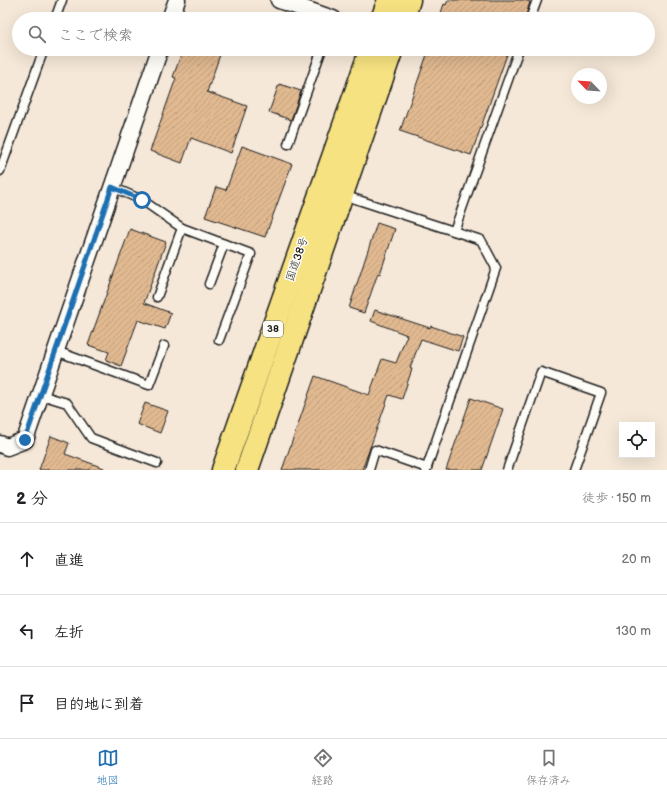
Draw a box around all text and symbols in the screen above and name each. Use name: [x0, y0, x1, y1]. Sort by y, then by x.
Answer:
search box: [12, 12, 655, 56]
icon: search: [26, 23, 48, 45]
text: ここで検索: [58, 26, 133, 45]
north arrow: [571, 68, 607, 104]
route start: [133, 191, 151, 209]
street label: 国道38号: [283, 235, 311, 283]
road number: 38: [263, 321, 283, 337]
map controls: [619, 422, 655, 458]
button: locate: [619, 422, 655, 458]
route end: [16, 431, 34, 449]
text: 2 分: [16, 489, 48, 509]
text: 徒歩 · 150 m: [582, 490, 651, 506]
icon: ahead: [16, 548, 38, 570]
text: 直進: [54, 551, 84, 570]
text: 20 m: [621, 551, 651, 567]
icon: left: [16, 620, 38, 642]
text: 左折: [54, 623, 84, 642]
text: 130 m: [616, 623, 651, 639]
icon: arrive: [16, 692, 38, 714]
text: 目的地に到着: [54, 695, 144, 714]
tab: 地図: [97, 747, 119, 787]
tab: 経路: [312, 747, 334, 787]
tab: 保存済み: [527, 747, 571, 787]

